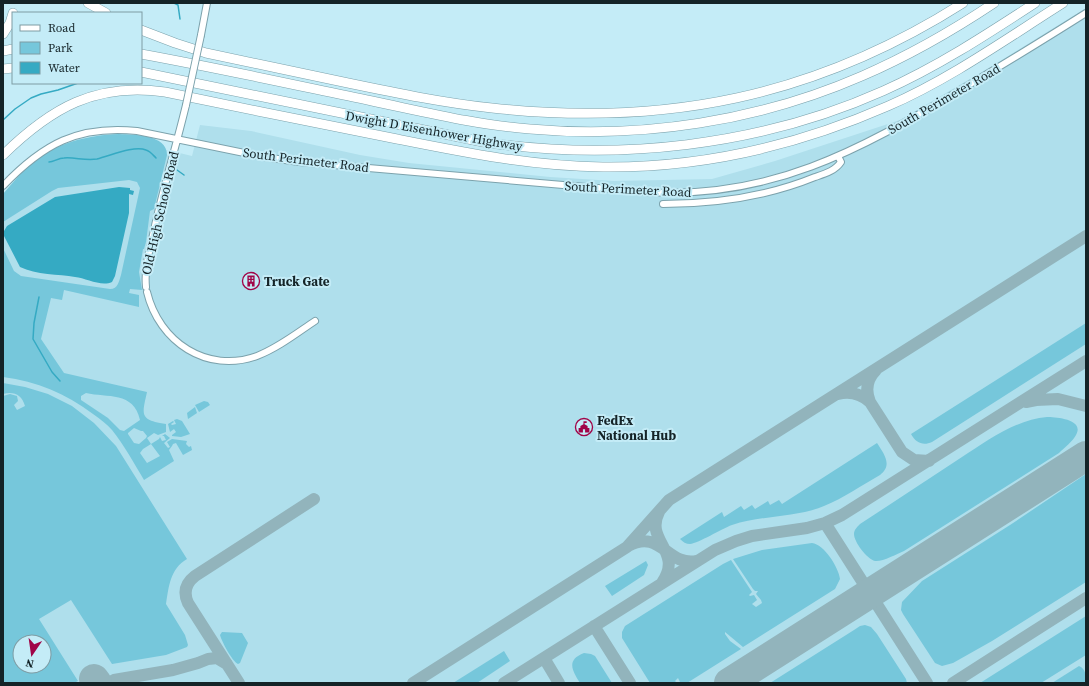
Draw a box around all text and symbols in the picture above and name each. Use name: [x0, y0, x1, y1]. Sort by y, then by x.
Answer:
legend: [12, 12, 142, 84]
text: Road: [48, 20, 75, 36]
text: Park: [48, 40, 73, 56]
text: Water: [48, 60, 80, 76]
street label: South Perimeter Road: [885, 60, 1004, 138]
street label: Dwight D Eisenhower Highway: [344, 107, 524, 155]
street label: South Perimeter Road: [242, 144, 371, 176]
street label: Old High School Road: [138, 149, 183, 276]
street label: South Perimeter Road: [564, 177, 692, 201]
building icon: Truck Gate: [241, 271, 261, 291]
place label: Truck Gate: [264, 273, 330, 290]
place label: FedEx National Hub: [597, 412, 676, 444]
public building icon: FedEx National Hub: [574, 417, 594, 437]
north arrow: [12, 634, 52, 674]
text: N: [24, 655, 35, 671]

